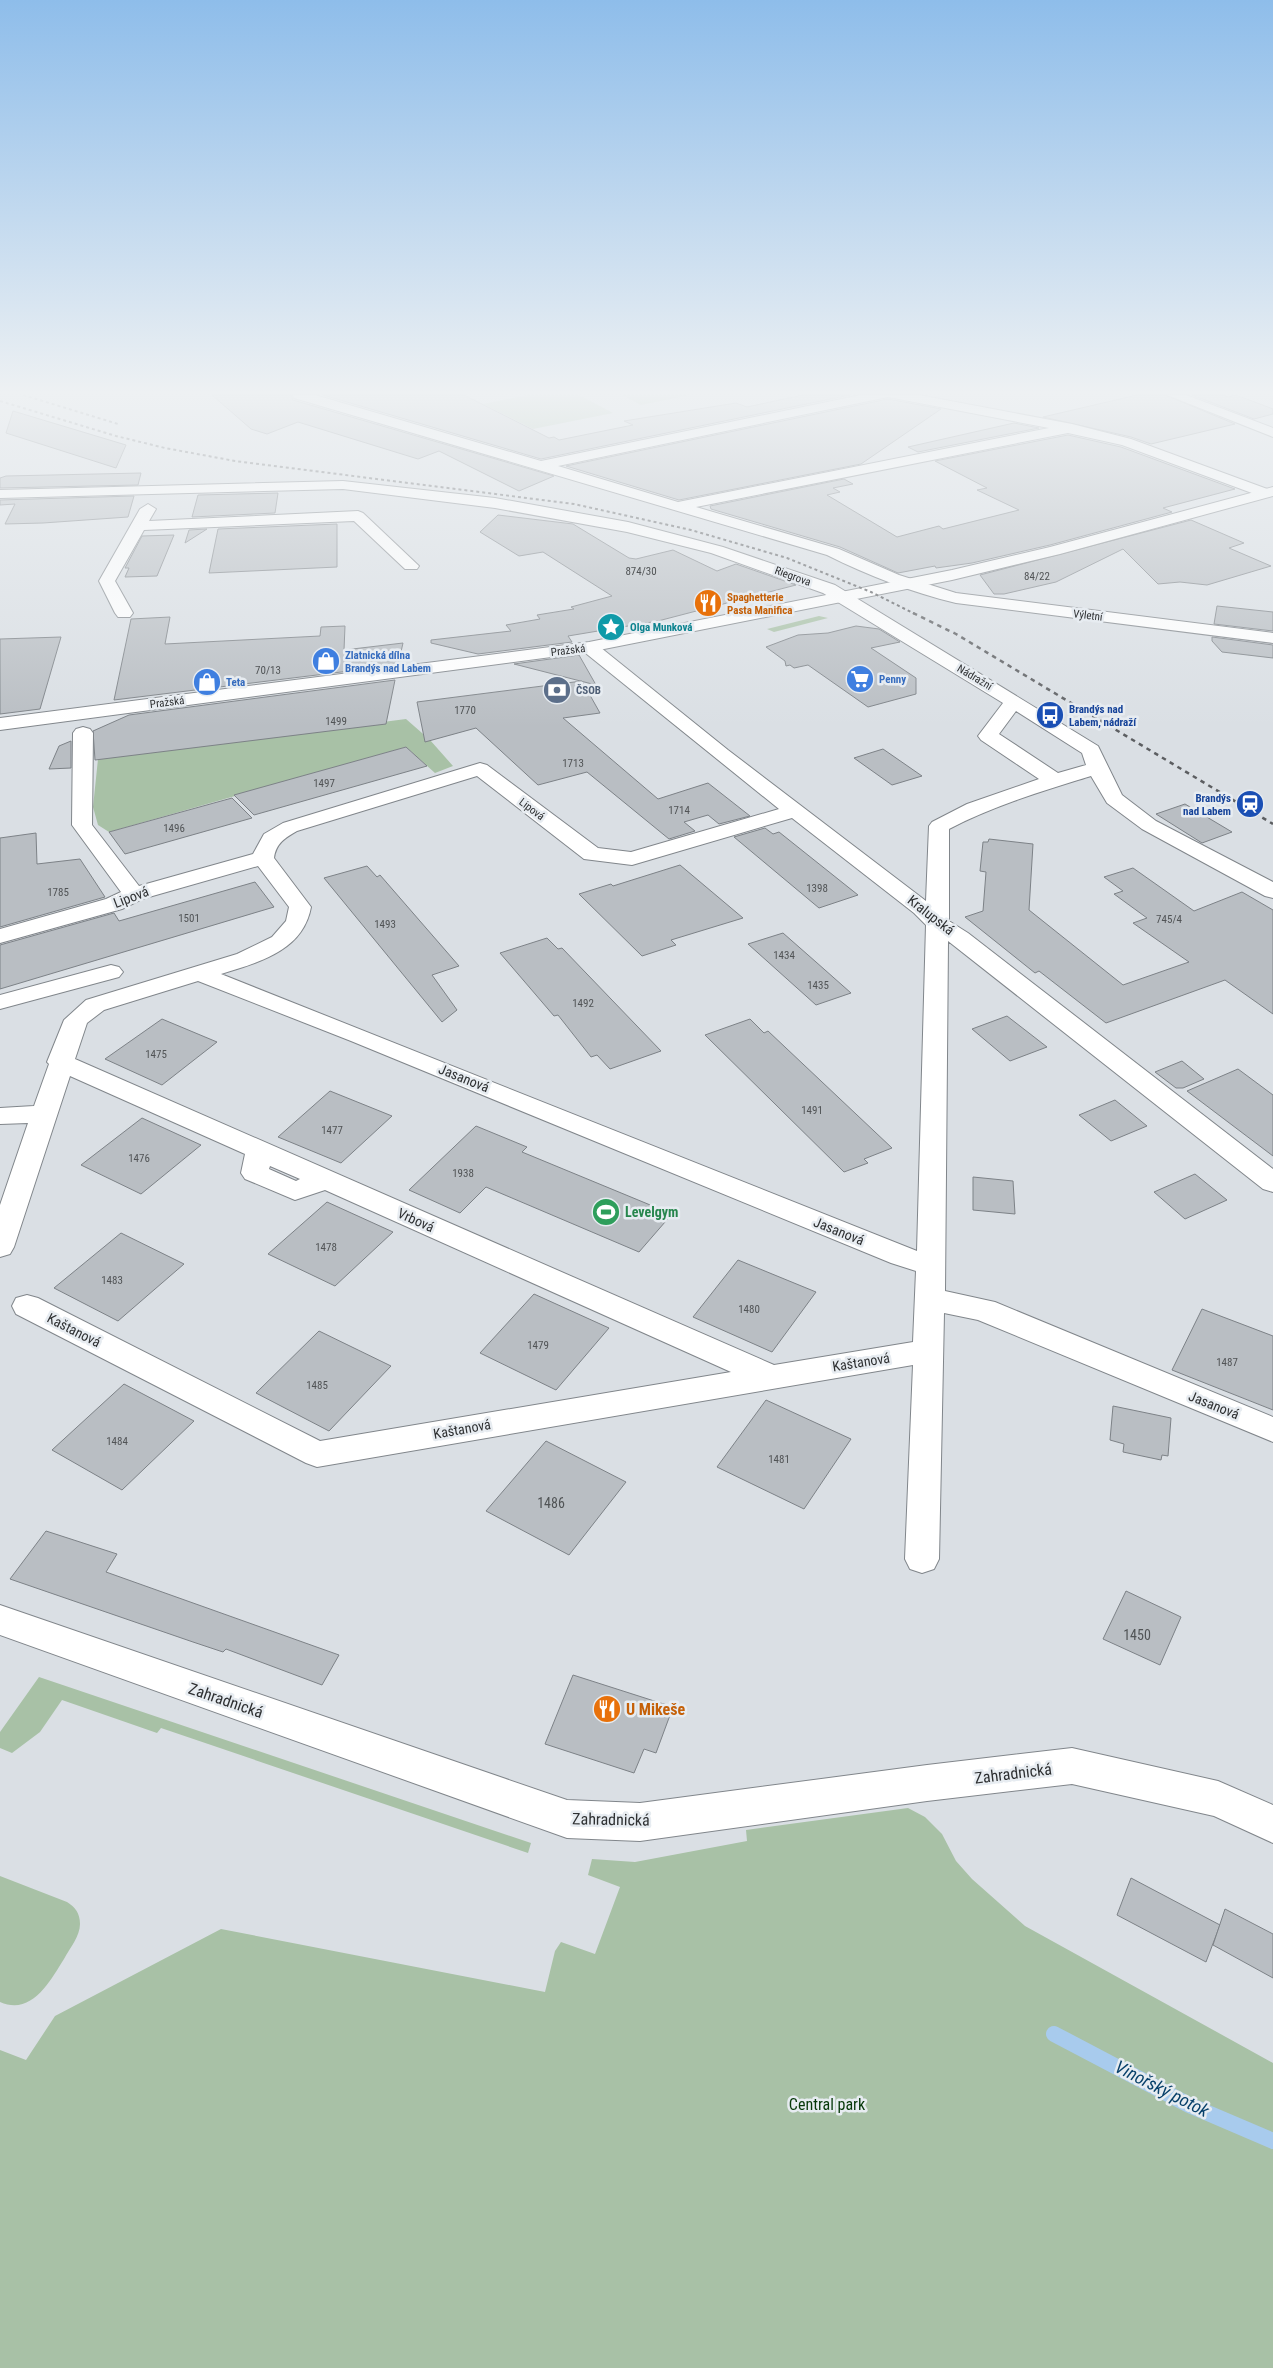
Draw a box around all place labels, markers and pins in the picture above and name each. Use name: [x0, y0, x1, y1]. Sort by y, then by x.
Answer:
restaurant icon: Spaghetterie Pasta Manifica: [693, 588, 723, 618]
place label: Spaghetterie Pasta Manifica: [727, 591, 792, 617]
place icon: Olga Munková: [596, 612, 626, 642]
place label: Olga Munková: [630, 621, 693, 634]
shop icon: Zlatnická dílna Brandýs nad Labem: [311, 646, 341, 676]
place label: Zlatnická dílna Brandýs nad Labem: [345, 649, 431, 675]
supermarket icon: Penny: [845, 664, 875, 694]
shop icon: Teta: [192, 667, 222, 697]
place label: Penny: [879, 673, 906, 686]
bank icon: ČSOB: [542, 675, 572, 705]
place label: Teta: [226, 676, 245, 689]
place label: ČSOB: [576, 684, 601, 697]
bus stop icon: Brandýs nad Labem, nádraží: [1035, 700, 1065, 730]
place label: Brandýs nad Labem, nádraží: [1069, 703, 1137, 729]
station icon: Brandýs nad Labem: [1235, 789, 1265, 819]
place label: Brandýs nad Labem: [1183, 792, 1231, 818]
sports icon: Levelgym: [591, 1197, 621, 1227]
place label: Levelgym: [625, 1204, 678, 1220]
restaurant icon: U Mikeše: [592, 1694, 622, 1724]
place label: U Mikeše: [626, 1700, 685, 1719]

